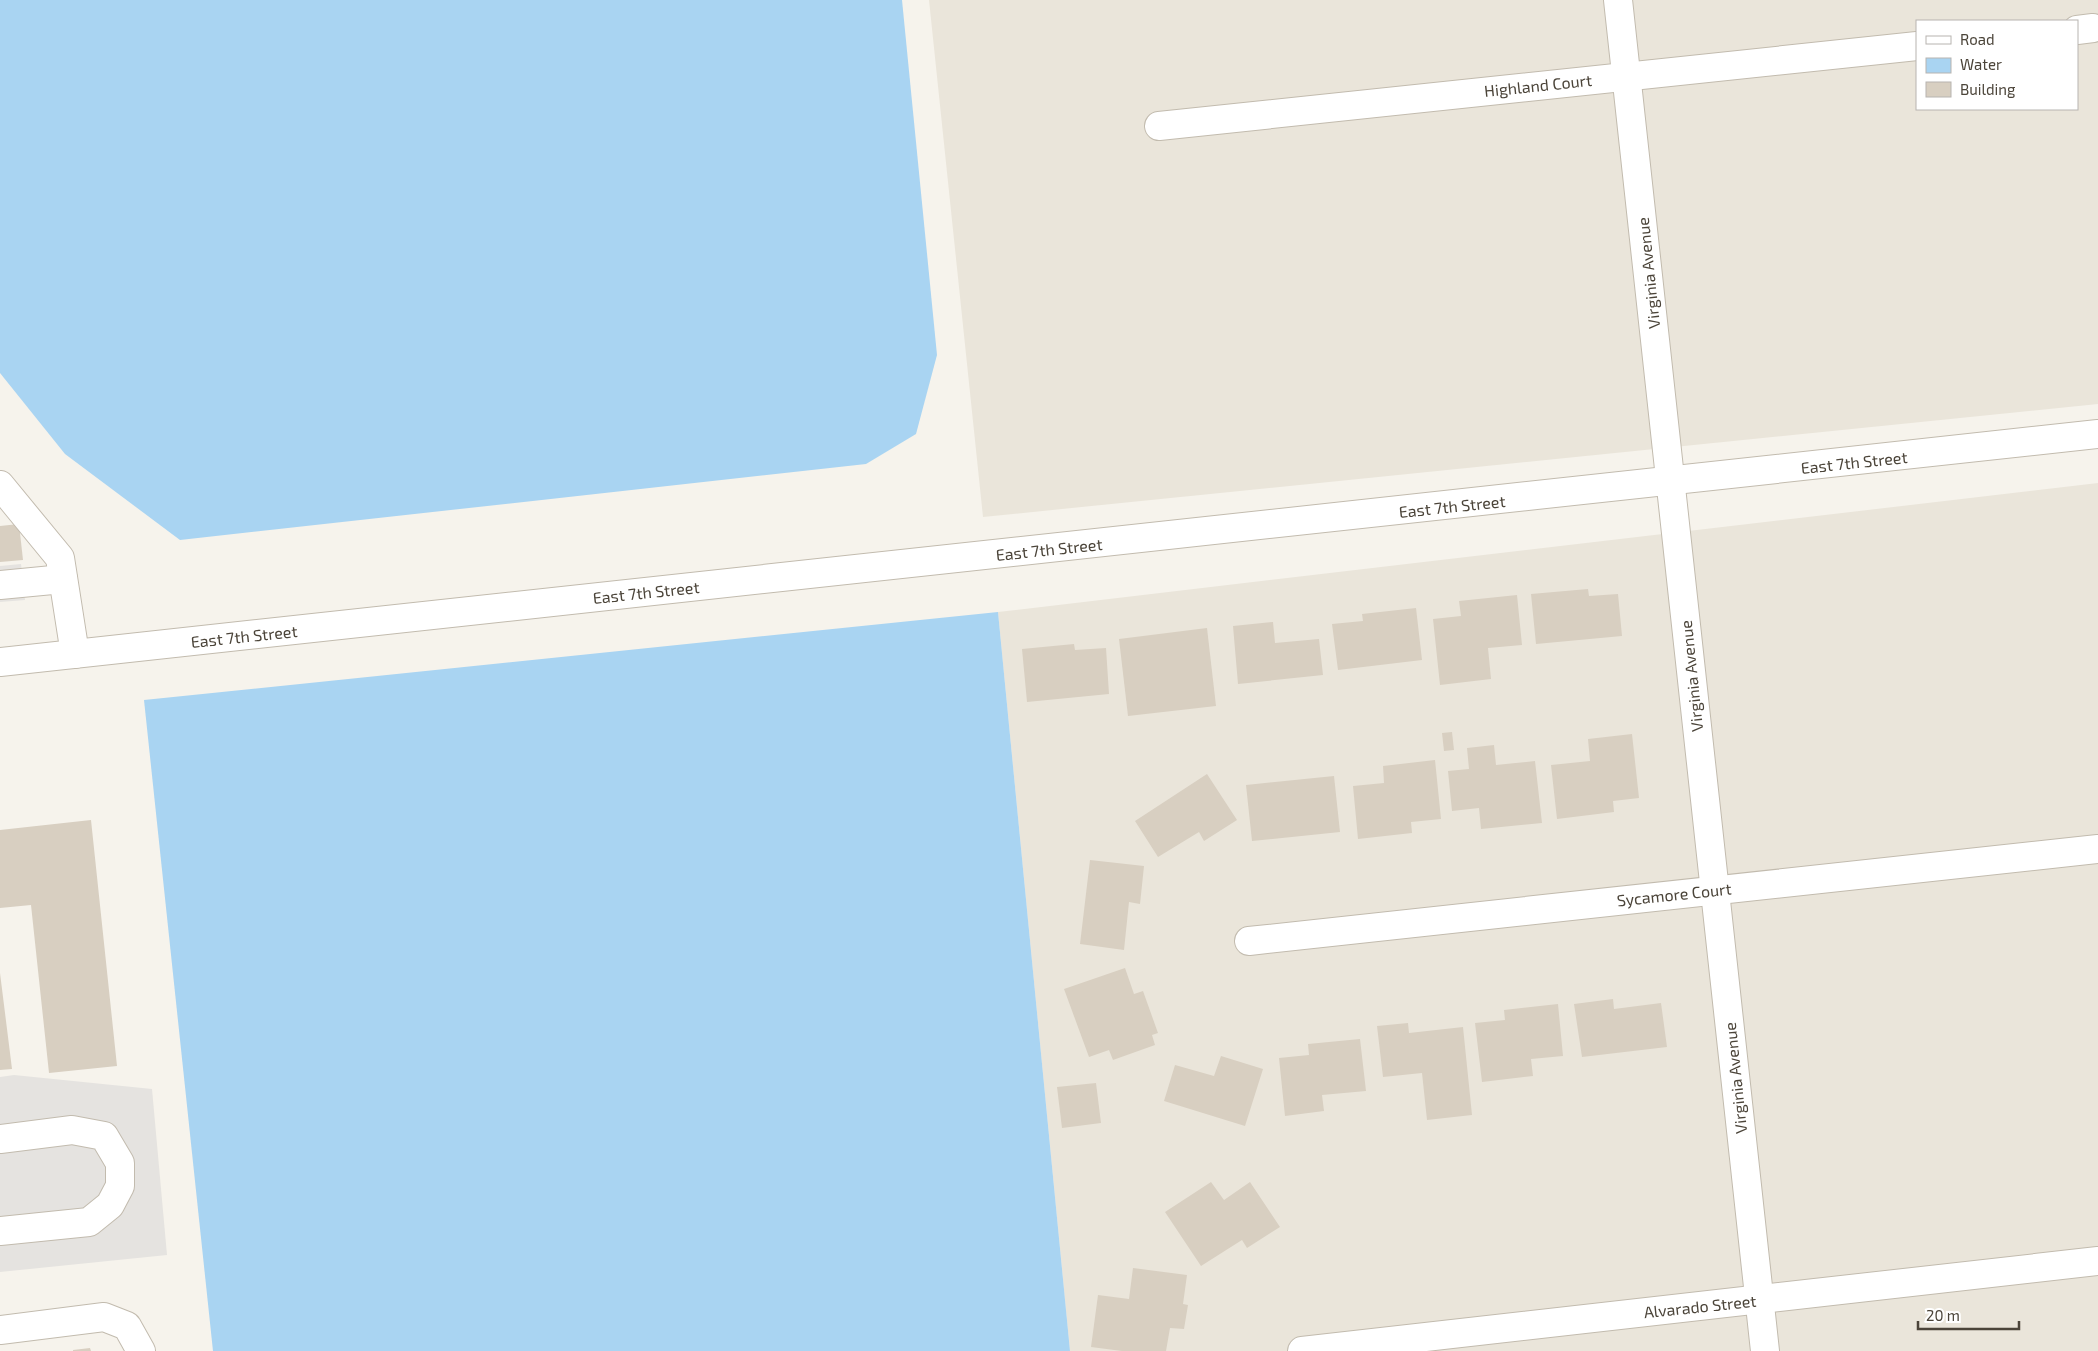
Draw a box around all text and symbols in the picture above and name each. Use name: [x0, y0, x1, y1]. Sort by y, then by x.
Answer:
legend: [1916, 20, 2078, 110]
text: Road: [1960, 30, 1995, 48]
text: Water: [1960, 55, 2002, 73]
street label: Highland Court: [1483, 70, 1593, 100]
text: Building: [1960, 80, 2016, 98]
street label: Virginia Avenue: [1633, 216, 1663, 330]
street label: East 7th Street: [1800, 447, 1908, 477]
street label: East 7th Street: [1398, 491, 1506, 521]
street label: East 7th Street: [995, 534, 1103, 564]
street label: East 7th Street: [592, 577, 700, 607]
street label: Virginia Avenue: [1676, 619, 1706, 733]
street label: East 7th Street: [190, 621, 298, 651]
street label: Sycamore Court: [1616, 879, 1732, 909]
street label: Virginia Avenue: [1720, 1021, 1750, 1135]
street label: Alvarado Street: [1643, 1291, 1757, 1321]
scale bar: [1918, 1298, 2019, 1330]
text: 20 m: [1926, 1306, 1960, 1324]

